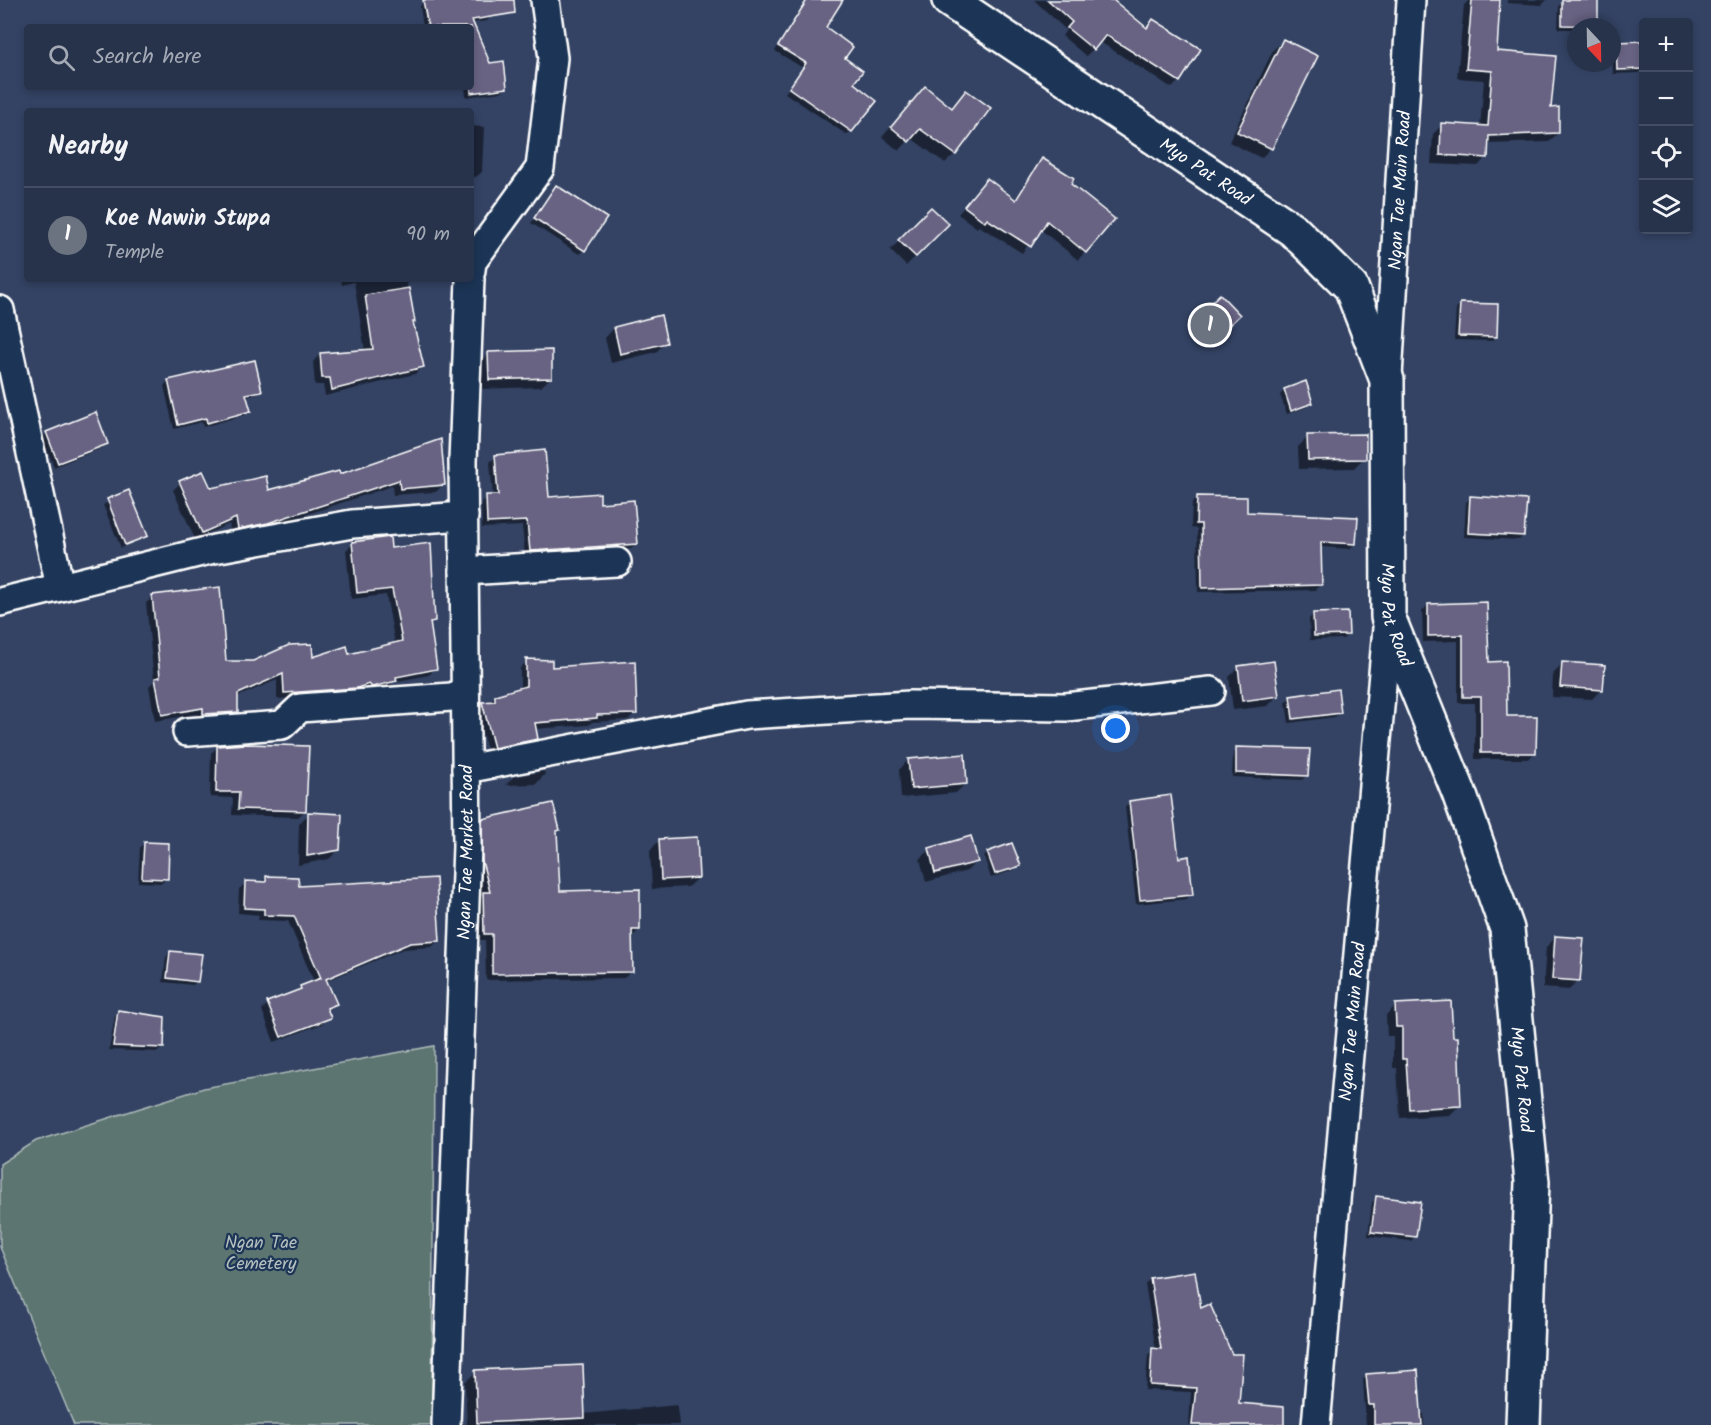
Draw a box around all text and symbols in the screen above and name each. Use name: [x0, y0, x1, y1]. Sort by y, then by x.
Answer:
north arrow: [1567, 18, 1621, 72]
map controls: [1639, 18, 1693, 234]
button: +: [1639, 18, 1693, 72]
search box: [24, 24, 474, 90]
text: Search here: [93, 40, 201, 75]
icon: search: [45, 41, 78, 74]
button: −: [1639, 72, 1693, 126]
street label: Ngan Tae Main Road: [1382, 109, 1420, 271]
text: Nearby: [48, 126, 128, 168]
button: locate: [1639, 126, 1693, 180]
street label: Myo Pat Road: [1153, 131, 1258, 215]
button: layers: [1639, 180, 1693, 234]
text: Koe Nawin Stupa: [105, 202, 270, 237]
text: 1: [64, 219, 71, 251]
text: 90 m: [406, 219, 450, 251]
text: Temple: [105, 237, 164, 269]
pin: 1: [1190, 302, 1230, 348]
street label: Myo Pat Road: [1372, 563, 1420, 673]
your location: [1101, 714, 1130, 743]
street label: Ngan Tae Market Road: [451, 764, 483, 940]
street label: Ngan Tae Main Road: [1332, 940, 1375, 1102]
street label: Myo Pat Road: [1501, 1025, 1540, 1135]
park label: Ngan Tae Cemetery: [225, 1229, 297, 1279]

